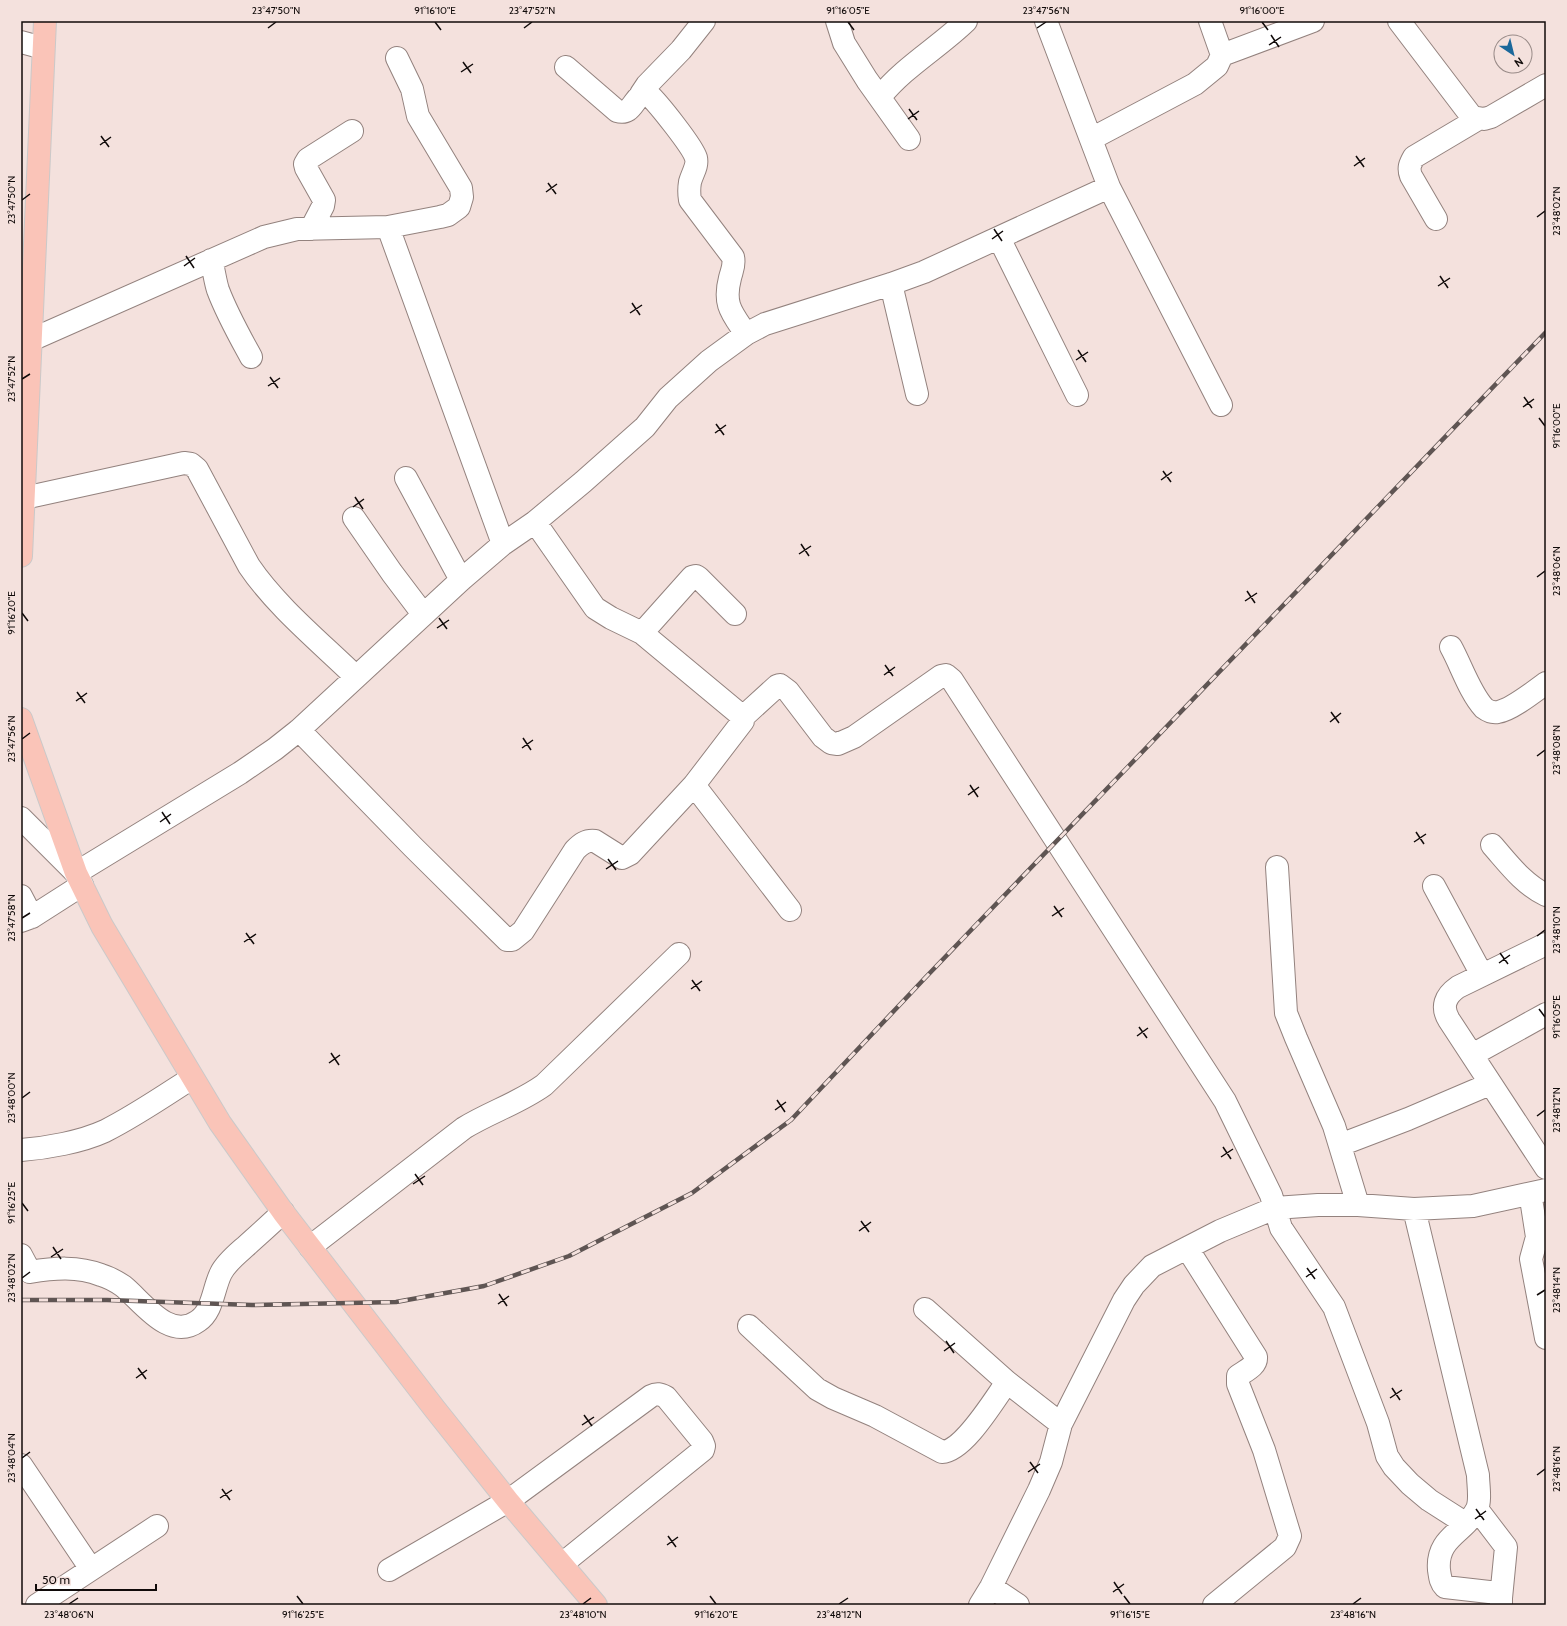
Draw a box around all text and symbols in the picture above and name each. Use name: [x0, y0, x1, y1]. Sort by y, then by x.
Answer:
text: 23°47'50"N: [252, 4, 300, 17]
text: 91°16'10"E: [414, 4, 456, 17]
text: 23°47'52"N: [509, 4, 555, 17]
text: 91°16'05"E: [826, 4, 870, 17]
text: 23°47'56"N: [1022, 4, 1070, 17]
text: 91°16'00"E: [1239, 4, 1285, 17]
north arrow: [1493, 34, 1533, 74]
text: N: [1512, 54, 1526, 70]
text: 23°47'50"N: [5, 176, 18, 224]
text: 23°48'02"N: [1550, 186, 1563, 236]
text: 23°47'52"N: [5, 356, 18, 402]
text: 91°16'00"E: [1550, 403, 1563, 449]
text: 23°48'06"N: [1550, 546, 1563, 596]
text: 91°16'20"E: [5, 591, 18, 635]
text: 23°47'56"N: [5, 715, 18, 763]
text: 23°48'08"N: [1550, 725, 1563, 775]
text: 23°47'58"N: [5, 894, 18, 942]
text: 23°48'10"N: [1550, 906, 1563, 954]
text: 91°16'05"E: [1550, 995, 1563, 1039]
text: 23°48'00"N: [5, 1072, 18, 1124]
text: 23°48'12"N: [1550, 1087, 1563, 1133]
text: 91°16'25"E: [5, 1182, 18, 1224]
text: 23°48'02"N: [5, 1253, 18, 1303]
text: 23°48'14"N: [1550, 1267, 1563, 1313]
text: 23°48'04"N: [5, 1433, 18, 1483]
text: 23°48'16"N: [1550, 1446, 1563, 1492]
scale bar: [36, 1566, 156, 1592]
text: 50 m: [42, 1572, 70, 1587]
text: 23°48'06"N: [44, 1608, 94, 1621]
text: 91°16'25"E: [282, 1608, 324, 1621]
text: 23°48'10"N: [559, 1608, 607, 1621]
text: 91°16'20"E: [694, 1608, 738, 1621]
text: 23°48'12"N: [816, 1608, 862, 1621]
text: 91°16'15"E: [1110, 1608, 1150, 1621]
text: 23°48'16"N: [1330, 1608, 1376, 1621]

